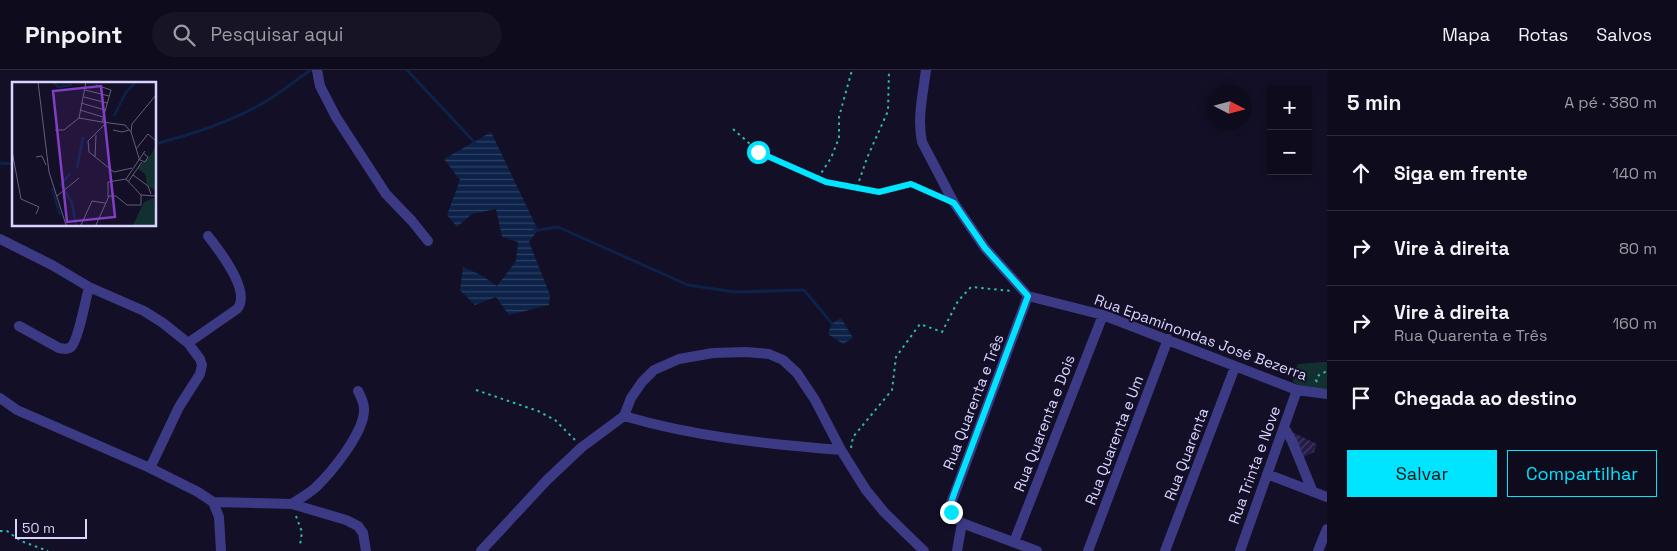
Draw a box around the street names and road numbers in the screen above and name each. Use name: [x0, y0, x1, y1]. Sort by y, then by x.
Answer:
street label: Rua Epaminondas José Bezerra: [1092, 290, 1310, 385]
street label: Rua Quarenta e Três: [938, 331, 1008, 473]
street label: Rua Quarenta e Dois: [1009, 352, 1079, 494]
street label: Rua Quarenta e Um: [1081, 373, 1147, 507]
street label: Rua Trinta e Nove: [1224, 403, 1284, 527]
street label: Rua Quarenta: [1160, 405, 1213, 503]

